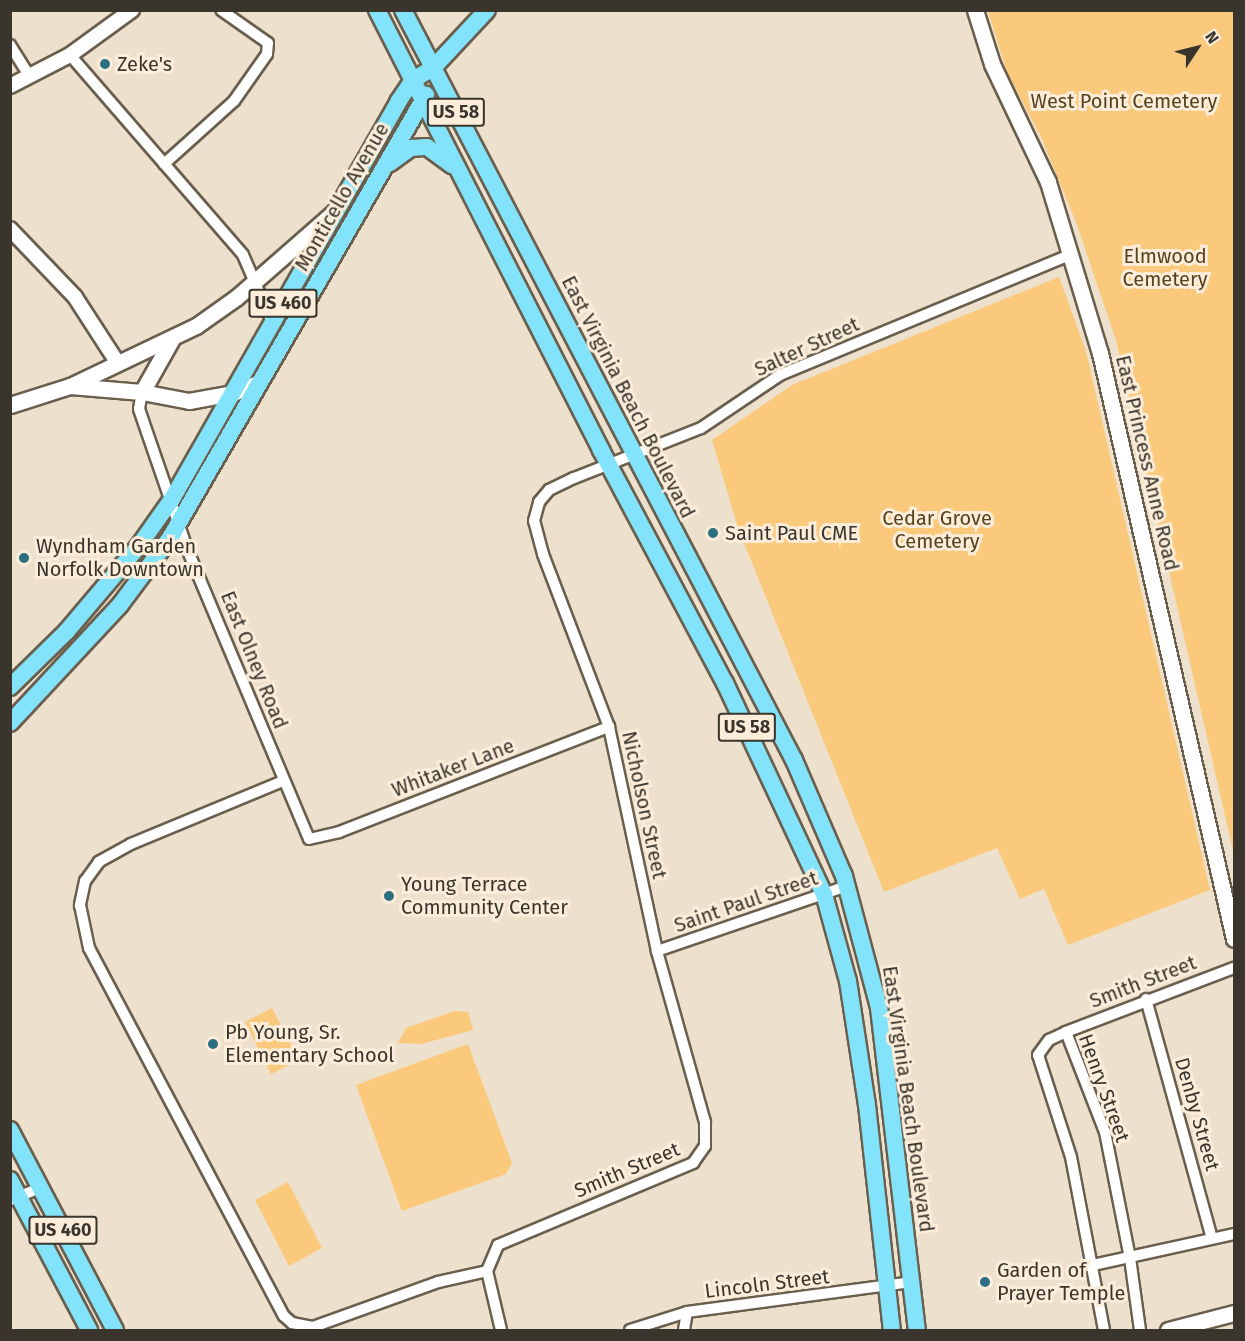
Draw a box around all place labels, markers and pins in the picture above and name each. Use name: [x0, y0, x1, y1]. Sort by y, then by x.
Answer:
place label: Zeke's: [117, 52, 172, 76]
marker: Zeke's: [98, 57, 112, 71]
place label: Saint Paul CME: [725, 521, 858, 545]
marker: Saint Paul CME: [706, 526, 720, 540]
place label: Wyndham Garden Norfolk Downtown: [36, 534, 204, 581]
marker: Wyndham Garden Norfolk Downtown: [17, 551, 31, 565]
place label: Young Terrace Community Center: [401, 873, 568, 920]
marker: Young Terrace Community Center: [382, 889, 396, 903]
place label: Pb Young, Sr. Elementary School: [225, 1020, 394, 1067]
marker: Pb Young, Sr. Elementary School: [206, 1037, 220, 1051]
place label: Garden of Prayer Temple: [997, 1258, 1125, 1305]
marker: Garden of Prayer Temple: [978, 1275, 992, 1289]

